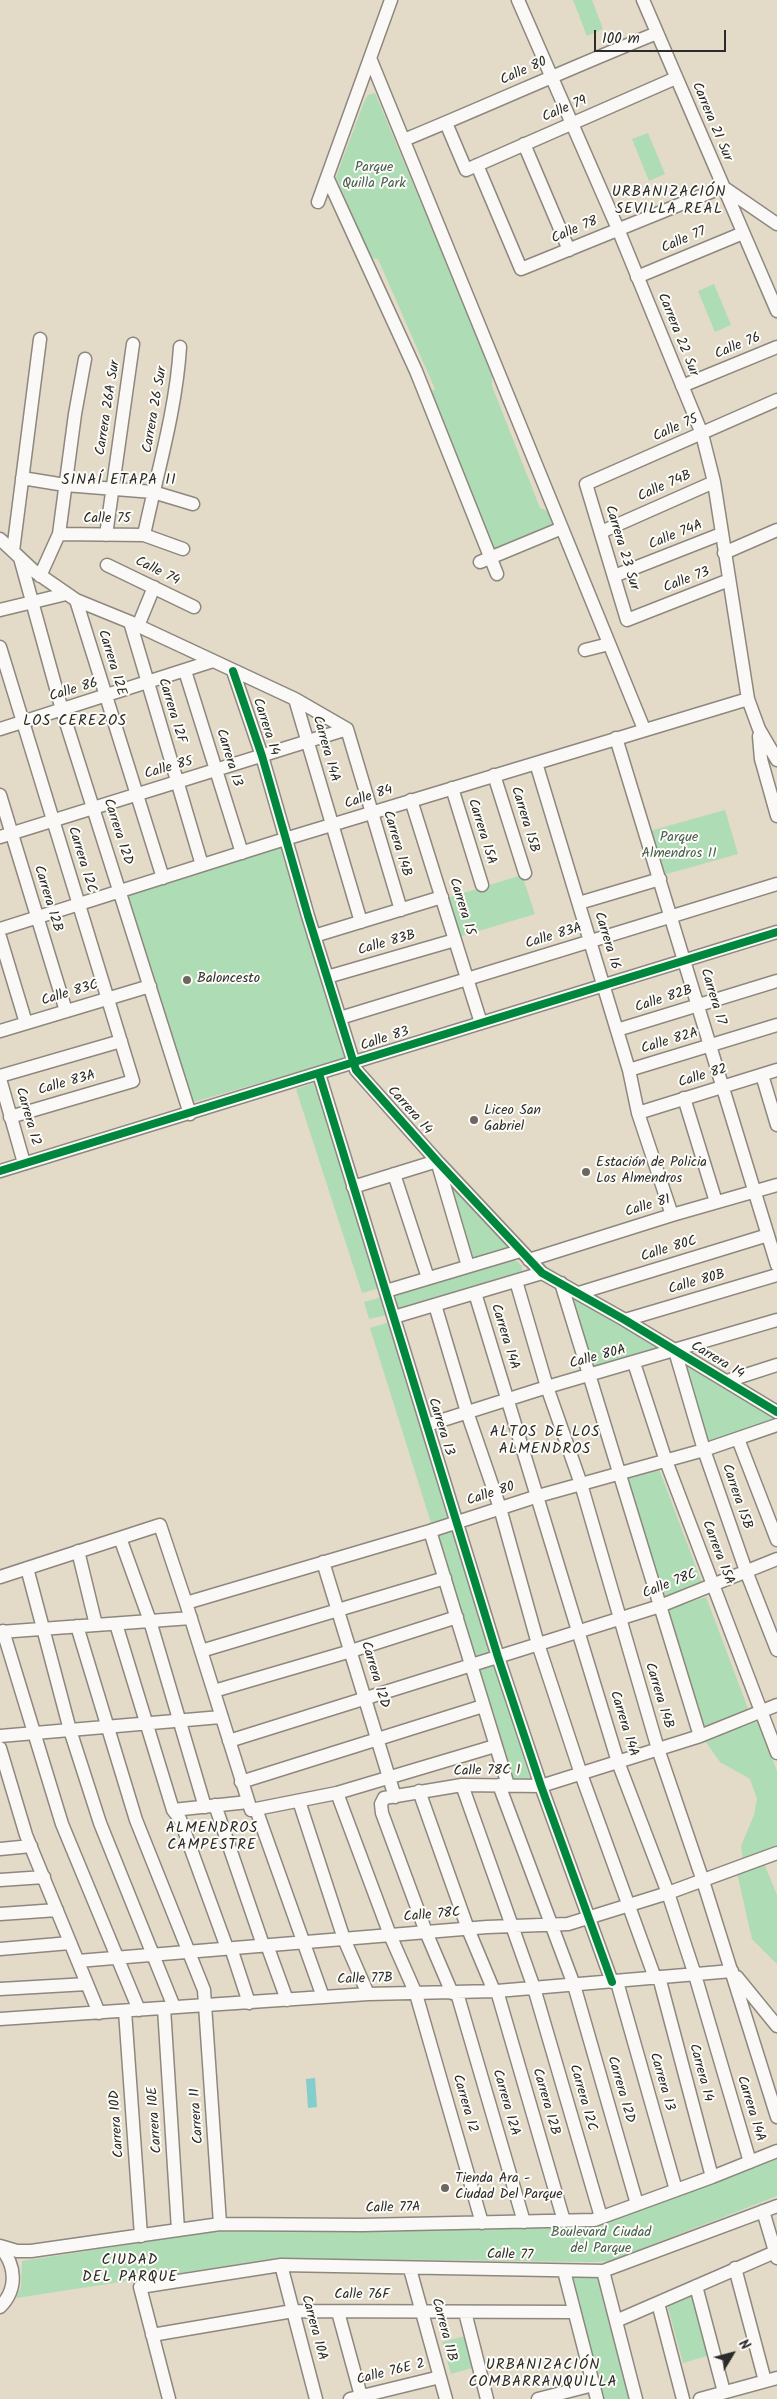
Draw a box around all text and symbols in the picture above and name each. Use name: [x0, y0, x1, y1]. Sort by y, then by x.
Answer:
scale bar: [597, 20, 730, 52]
text: 100 m: [602, 27, 640, 51]
street label: Calle 80: [498, 54, 550, 90]
street label: Carrera 21 Sur: [687, 80, 735, 164]
street label: Calle 79: [540, 93, 590, 127]
park label: Parque Quilla Park: [342, 161, 406, 193]
district label: URBANIZACIÓN SEVILLA REAL: [610, 184, 728, 219]
street label: Calle 78: [549, 214, 601, 248]
street label: Calle 77: [659, 224, 709, 258]
street label: Carrera 22 Sur: [653, 291, 701, 379]
street label: Calle 76: [713, 330, 763, 364]
street label: Carrera 26A Sur: [93, 359, 125, 457]
street label: Carrera 26 Sur: [140, 365, 172, 455]
street label: Calle 75: [651, 412, 701, 446]
street label: Calle 74B: [636, 468, 694, 506]
district label: SINAÍ ETAPA II: [60, 472, 178, 490]
street label: Carrera 23 Sur: [600, 504, 642, 592]
street label: Calle 75: [83, 512, 131, 528]
street label: Calle 74A: [647, 518, 705, 554]
street label: Calle 74: [132, 554, 182, 590]
street label: Calle 73: [662, 565, 712, 597]
street label: Carrera 12E: [93, 628, 129, 698]
street label: Calle 86: [48, 676, 100, 706]
street label: Carrera 12F: [153, 676, 189, 746]
street label: Carrera 14: [248, 696, 282, 758]
district label: LOS CEREZOS: [22, 713, 128, 731]
street label: Carrera 14A: [308, 714, 342, 784]
street label: Carrera 13: [211, 727, 245, 789]
street label: Calle 85: [143, 754, 195, 784]
street label: Calle 84: [343, 782, 395, 814]
street label: Carrera 15B: [506, 785, 542, 855]
street label: Carrera 12D: [98, 797, 136, 867]
street label: Carrera 15A: [463, 797, 499, 867]
street label: Carrera 14B: [378, 809, 414, 879]
street label: Carrera 12C: [63, 825, 99, 895]
park label: Parque Almendros II: [641, 831, 717, 864]
street label: Carrera 12B: [29, 864, 65, 934]
street label: Carrera 15: [444, 876, 478, 938]
street label: Carrera 16: [589, 910, 623, 972]
street label: Calle 83A: [523, 920, 585, 954]
street label: Calle 83B: [356, 928, 418, 960]
street label: Carrera 17: [695, 967, 729, 1027]
place label: Baloncesto: [197, 972, 260, 988]
marker: Baloncesto: [181, 974, 193, 986]
street label: Calle 83C: [40, 977, 100, 1011]
street label: Calle 82B: [633, 983, 695, 1017]
street label: Calle 83: [359, 1024, 411, 1056]
street label: Calle 82A: [639, 1025, 701, 1059]
street label: Calle 82: [676, 1062, 730, 1092]
street label: Calle 83A: [36, 1068, 98, 1100]
street label: Carrera 14: [383, 1083, 435, 1139]
street label: Carrera 12: [11, 1086, 43, 1148]
place label: Liceo San Gabriel: [484, 1104, 541, 1136]
marker: Liceo San Gabriel: [468, 1114, 480, 1126]
place label: Estación de Policia Los Almendros: [596, 1156, 707, 1188]
marker: Estación de Policia Los Almendros: [580, 1166, 592, 1178]
street label: Calle 81: [623, 1192, 673, 1222]
street label: Calle 80C: [639, 1234, 699, 1266]
street label: Calle 80B: [667, 1267, 727, 1299]
street label: Carrera 14A: [486, 1302, 522, 1372]
street label: Carrera 14: [687, 1338, 747, 1384]
street label: Calle 80A: [568, 1342, 628, 1374]
street label: Carrera 13: [423, 1396, 457, 1458]
district label: ALTOS DE LOS ALMENDROS: [488, 1424, 602, 1459]
street label: Carrera 15B: [717, 1462, 755, 1532]
street label: Calle 80: [465, 1479, 517, 1511]
street label: Carrera 15A: [697, 1518, 737, 1588]
street label: Calle 78C: [640, 1567, 700, 1603]
street label: Carrera 12D: [356, 1640, 392, 1710]
street label: Carrera 14B: [640, 1661, 676, 1731]
street label: Carrera 14A: [605, 1689, 641, 1759]
street label: Calle 78C 1: [453, 1763, 521, 1781]
district label: ALMENDROS CAMPESTRE: [165, 1820, 259, 1855]
street label: Calle 78C: [403, 1905, 461, 1927]
street label: Calle 77B: [337, 1971, 393, 1989]
street label: Carrera 14: [684, 2042, 716, 2104]
street label: Carrera 13: [645, 2051, 677, 2113]
street label: Carrera 12D: [602, 2055, 638, 2125]
street label: Carrera 12C: [565, 2063, 599, 2133]
street label: Carrera 12B: [527, 2067, 563, 2137]
street label: Carrera 12A: [488, 2068, 522, 2138]
street label: Carrera 12: [448, 2073, 480, 2135]
street label: Carrera 14A: [732, 2074, 768, 2144]
street label: Carrera 10E: [145, 2086, 167, 2154]
street label: Carrera 11: [188, 2087, 208, 2145]
street label: Carrera 10D: [107, 2090, 129, 2158]
place label: Tienda Ara - Ciudad Del Parque: [455, 2172, 562, 2204]
marker: Tienda Ara - Ciudad Del Parque: [439, 2182, 451, 2194]
street label: Calle 77A: [365, 2200, 421, 2218]
park label: Boulevard Ciudad del Parque: [551, 2226, 651, 2258]
street label: Calle 77: [487, 2247, 533, 2265]
district label: CIUDAD DEL PARQUE: [81, 2252, 179, 2287]
street label: Calle 76F: [334, 2288, 390, 2304]
street label: Carrera 10A: [296, 2293, 330, 2363]
street label: Carrera 11B: [426, 2296, 460, 2364]
north arrow: [707, 2329, 757, 2379]
text: N: [733, 2335, 755, 2355]
street label: Calle 76E 2: [355, 2356, 427, 2390]
district label: URBANIZACIÓN COMBARRANQUILLA: [467, 2357, 619, 2392]

